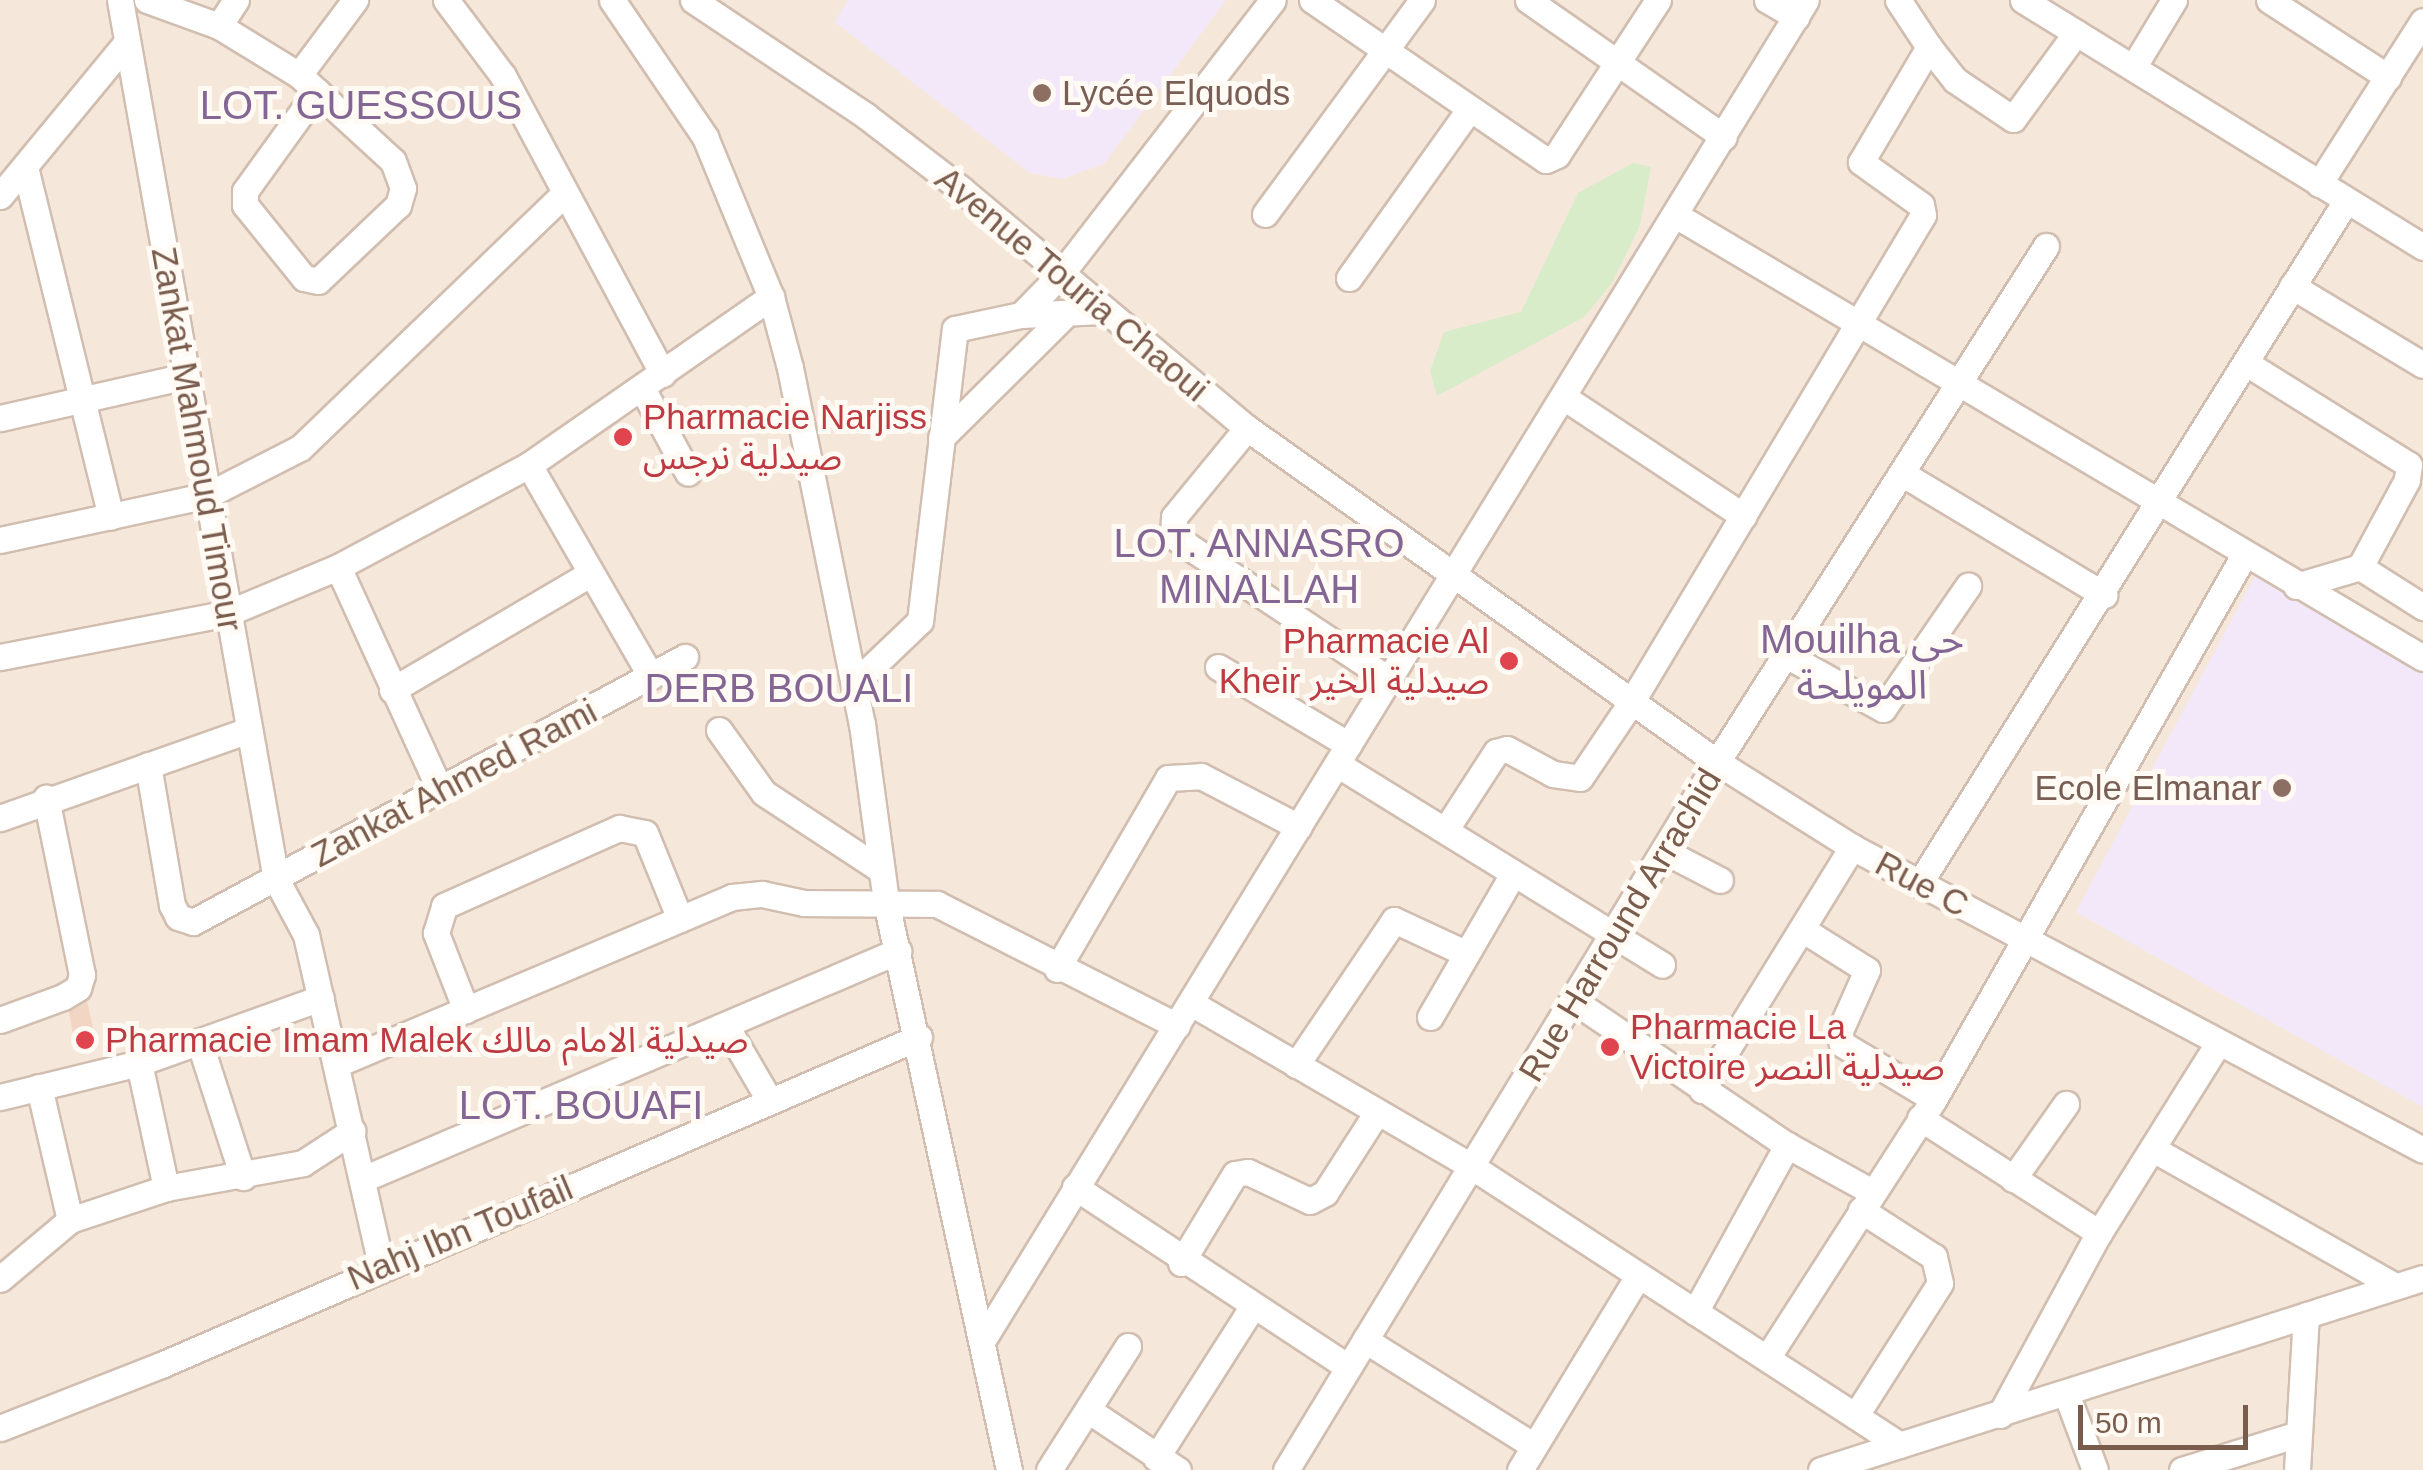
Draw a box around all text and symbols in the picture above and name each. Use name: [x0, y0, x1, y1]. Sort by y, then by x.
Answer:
place label: Lycée Elquods: [1062, 72, 1290, 114]
district label: LOT. GUESSOUS: [184, 81, 538, 129]
marker: Lycée Elquods: [1031, 82, 1053, 104]
street label: Avenue Touria Chaoui: [927, 157, 1217, 411]
street label: Zankat Mahmoud Timour: [142, 243, 252, 635]
place label: Pharmacie Narjiss صيدلية نرجس: [643, 396, 927, 478]
marker: Pharmacie Narjiss صيدلية نرجس: [612, 426, 634, 448]
district label: LOT. ANNASRO MINALLAH: [1097, 519, 1421, 613]
district label: Mouilha حي المويلحة: [1760, 615, 1964, 709]
place label: Pharmacie Al Kheir صيدلية الخير: [1219, 620, 1489, 702]
marker: Pharmacie Al Kheir صيدلية الخير: [1498, 650, 1520, 672]
district label: DERB BOUALI: [631, 664, 927, 712]
street label: Zankat Ahmed Rami: [303, 690, 605, 876]
street label: Rue Harround Arrachid: [1509, 760, 1731, 1090]
place label: Ecole Elmanar: [2034, 767, 2262, 809]
marker: Ecole Elmanar: [2271, 777, 2293, 799]
street label: Rue C: [1868, 842, 1976, 926]
place label: Pharmacie La Victoire صيدلية النصر: [1630, 1006, 1944, 1088]
place label: Pharmacie Imam Malek صيدلية الامام مالك: [105, 1019, 748, 1061]
marker: Pharmacie Imam Malek صيدلية الامام مالك: [74, 1029, 96, 1051]
marker: Pharmacie La Victoire صيدلية النصر: [1599, 1036, 1621, 1058]
district label: LOT. BOUAFI: [445, 1081, 717, 1129]
street label: Nahj Ibn Toufail: [341, 1167, 579, 1299]
scale bar: [2083, 1385, 2253, 1447]
text: 50 m: [2095, 1406, 2162, 1439]

